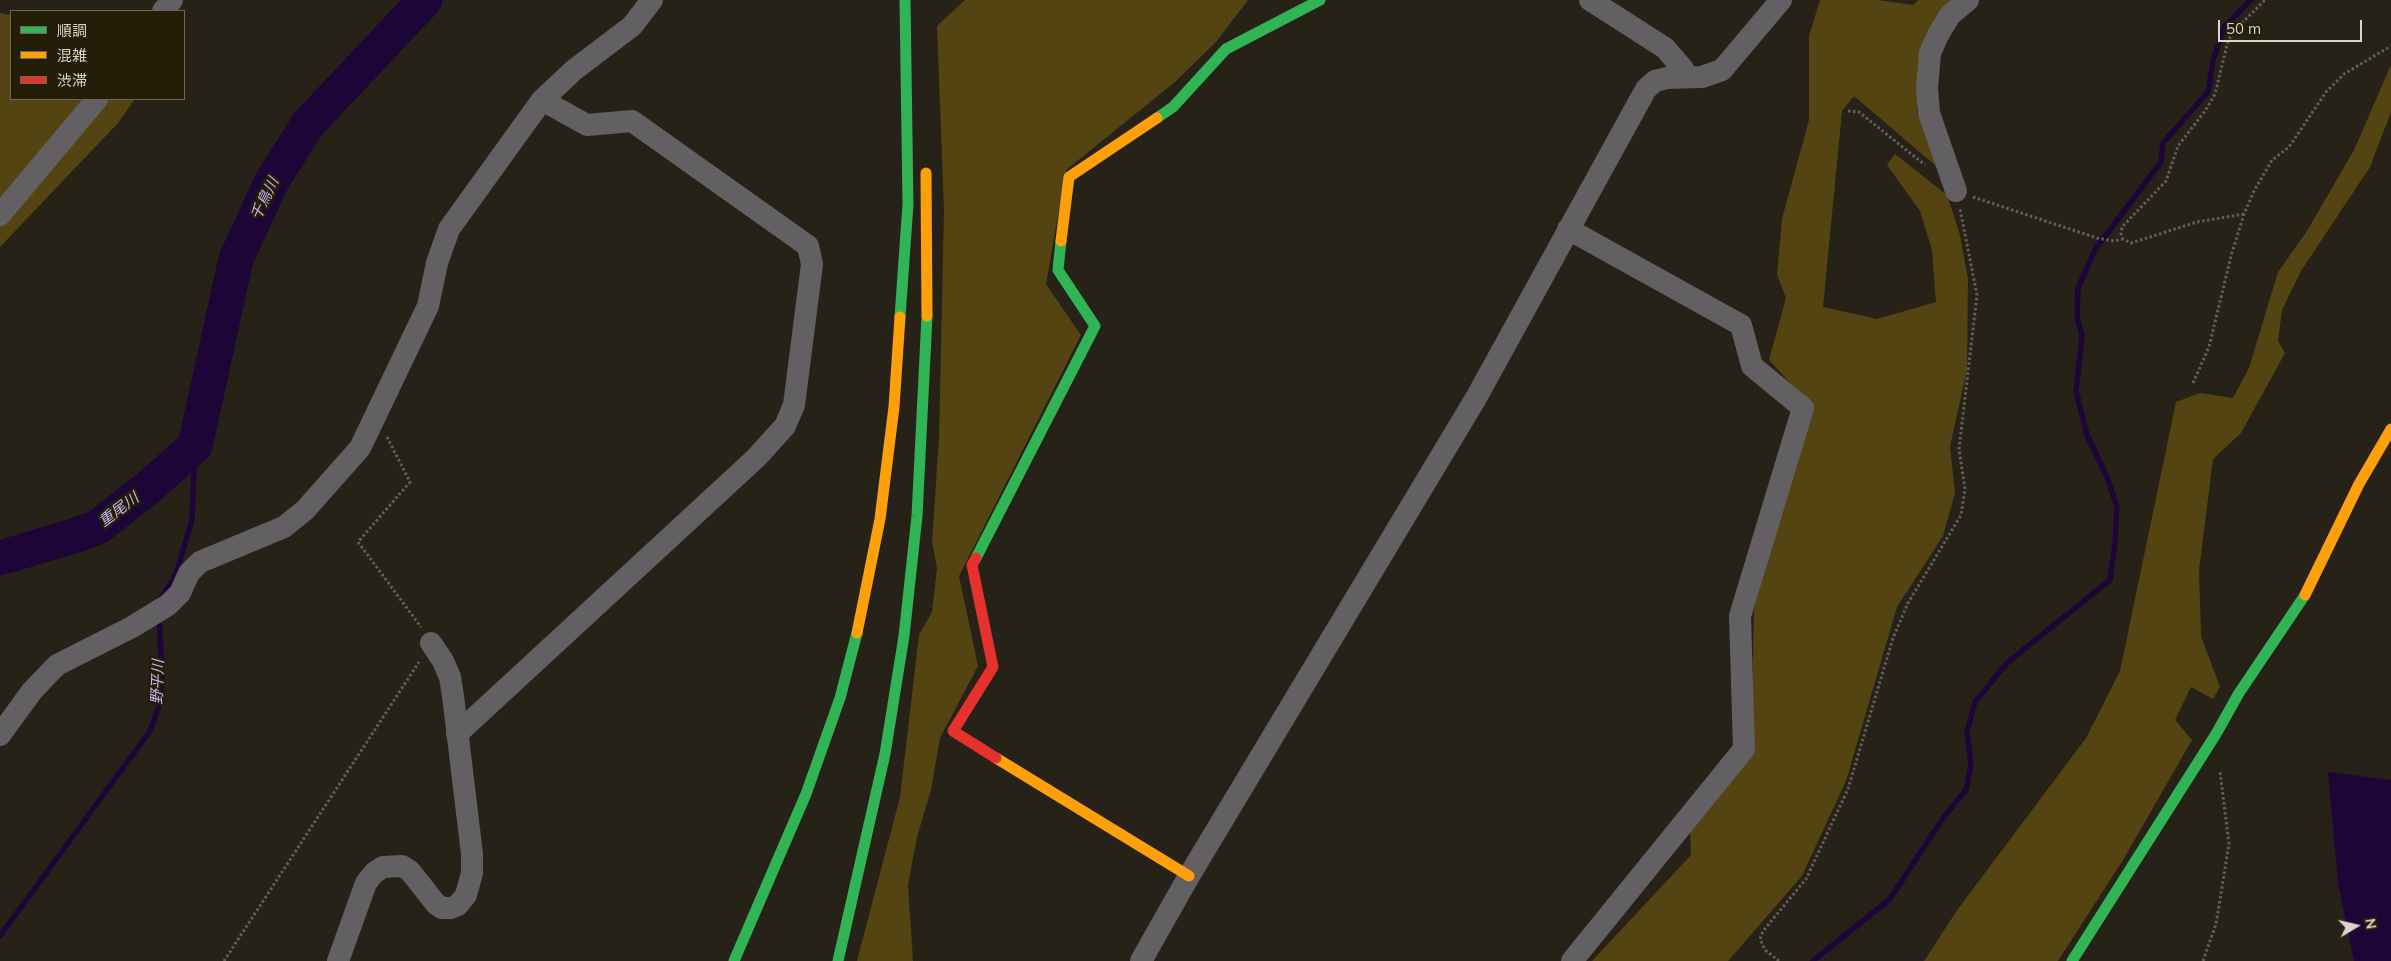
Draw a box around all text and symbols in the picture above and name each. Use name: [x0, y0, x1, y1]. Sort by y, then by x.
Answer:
legend: [10, 10, 185, 100]
scale bar: [2221, 10, 2365, 42]
text: 50 m: [2226, 19, 2261, 38]
text: 順調: [57, 21, 87, 40]
text: 混雑: [57, 46, 87, 65]
text: 渋滞: [57, 71, 87, 90]
water label: 千鳥川: [247, 175, 283, 223]
water label: 重尾川: [96, 489, 142, 531]
water label: 野平川: [148, 659, 168, 705]
north arrow: [2331, 901, 2381, 951]
text: N: [2361, 917, 2381, 930]

